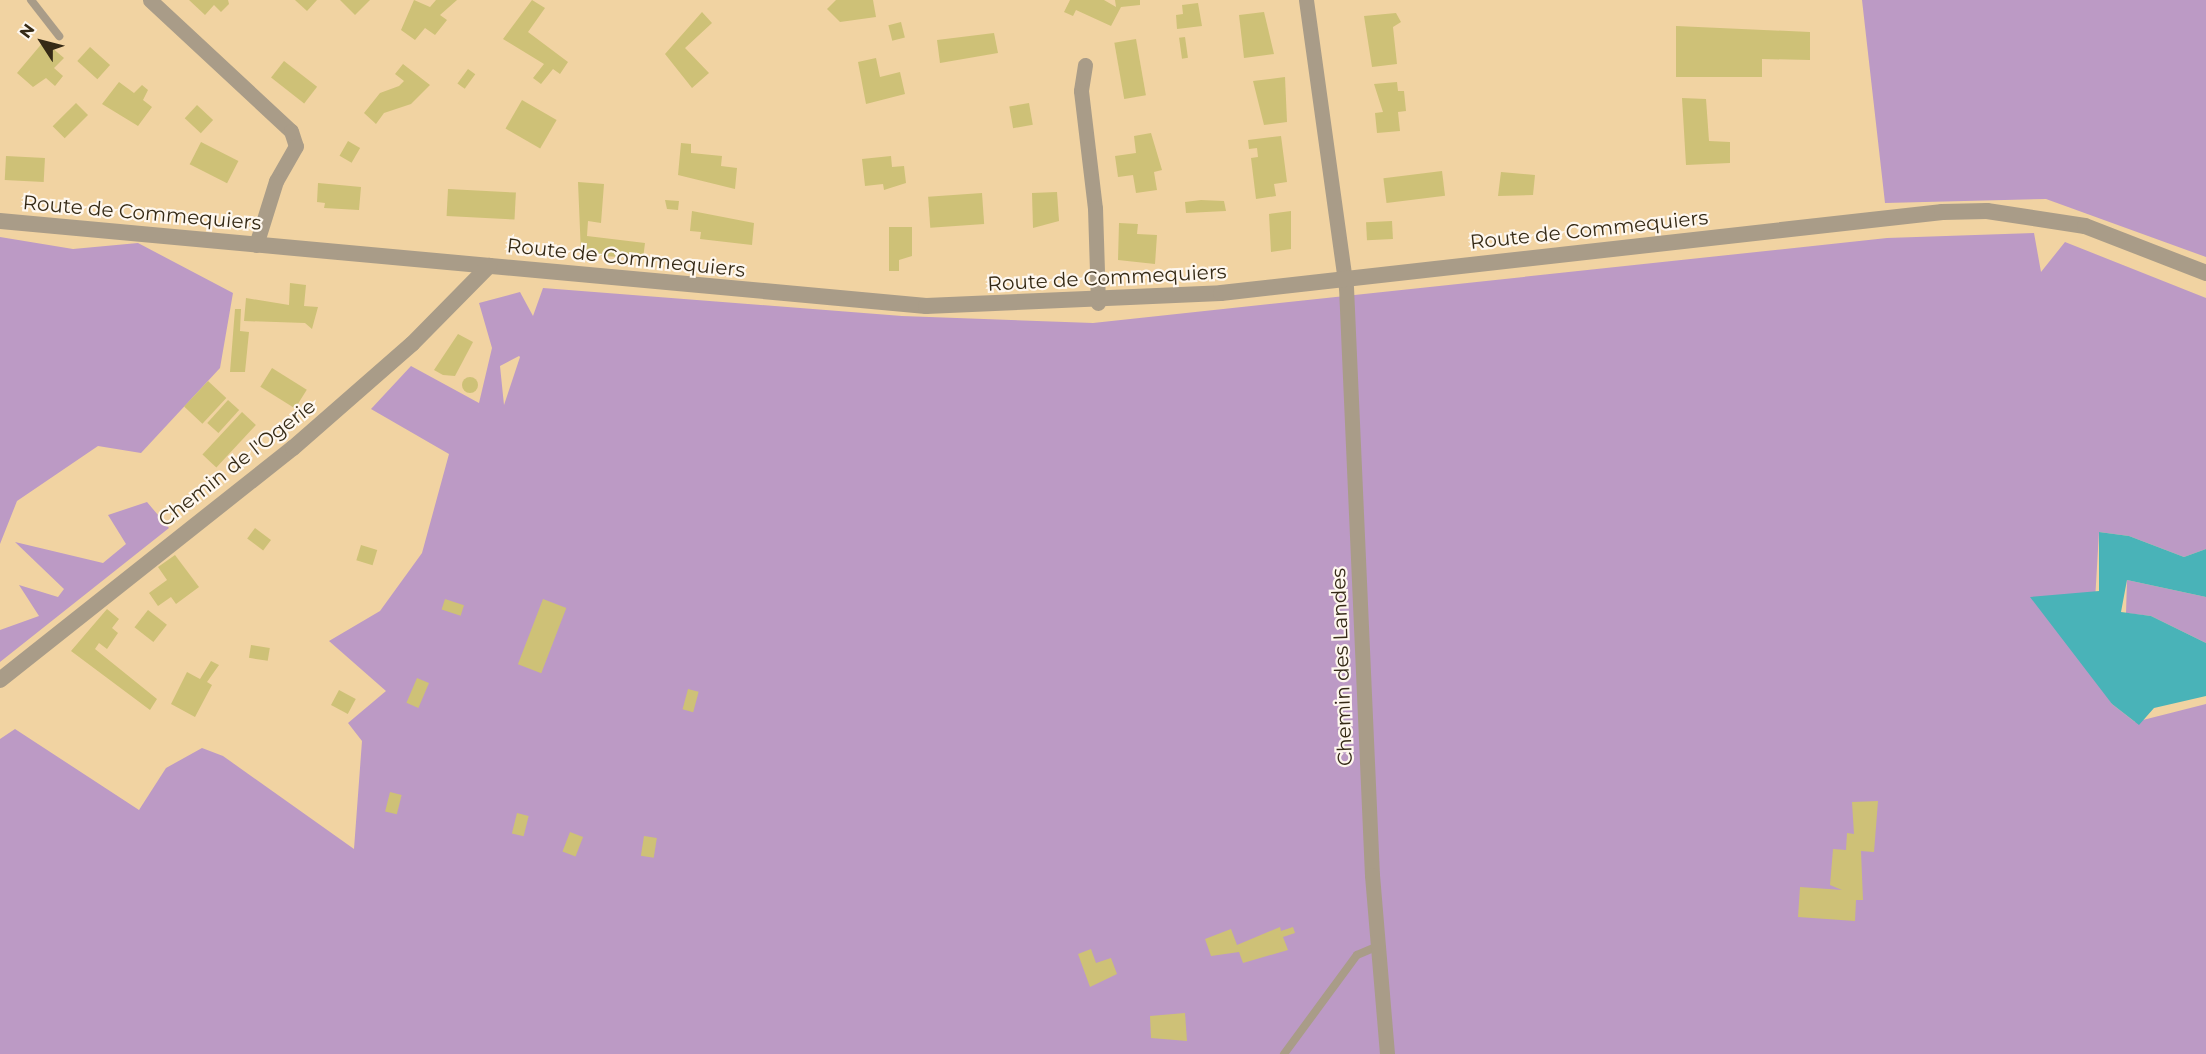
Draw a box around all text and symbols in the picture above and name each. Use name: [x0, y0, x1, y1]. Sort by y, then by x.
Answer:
north arrow: [12, 12, 72, 72]
text: N: [16, 20, 39, 42]
street label: Route de Commequiers: [22, 191, 262, 235]
street label: Route de Commequiers: [1469, 206, 1709, 254]
street label: Route de Commequiers: [506, 234, 746, 282]
street label: Route de Commequiers: [987, 260, 1227, 296]
street label: Chemin de l'Ogerie: [154, 394, 320, 532]
street label: Chemin des Landes: [1327, 568, 1357, 766]

